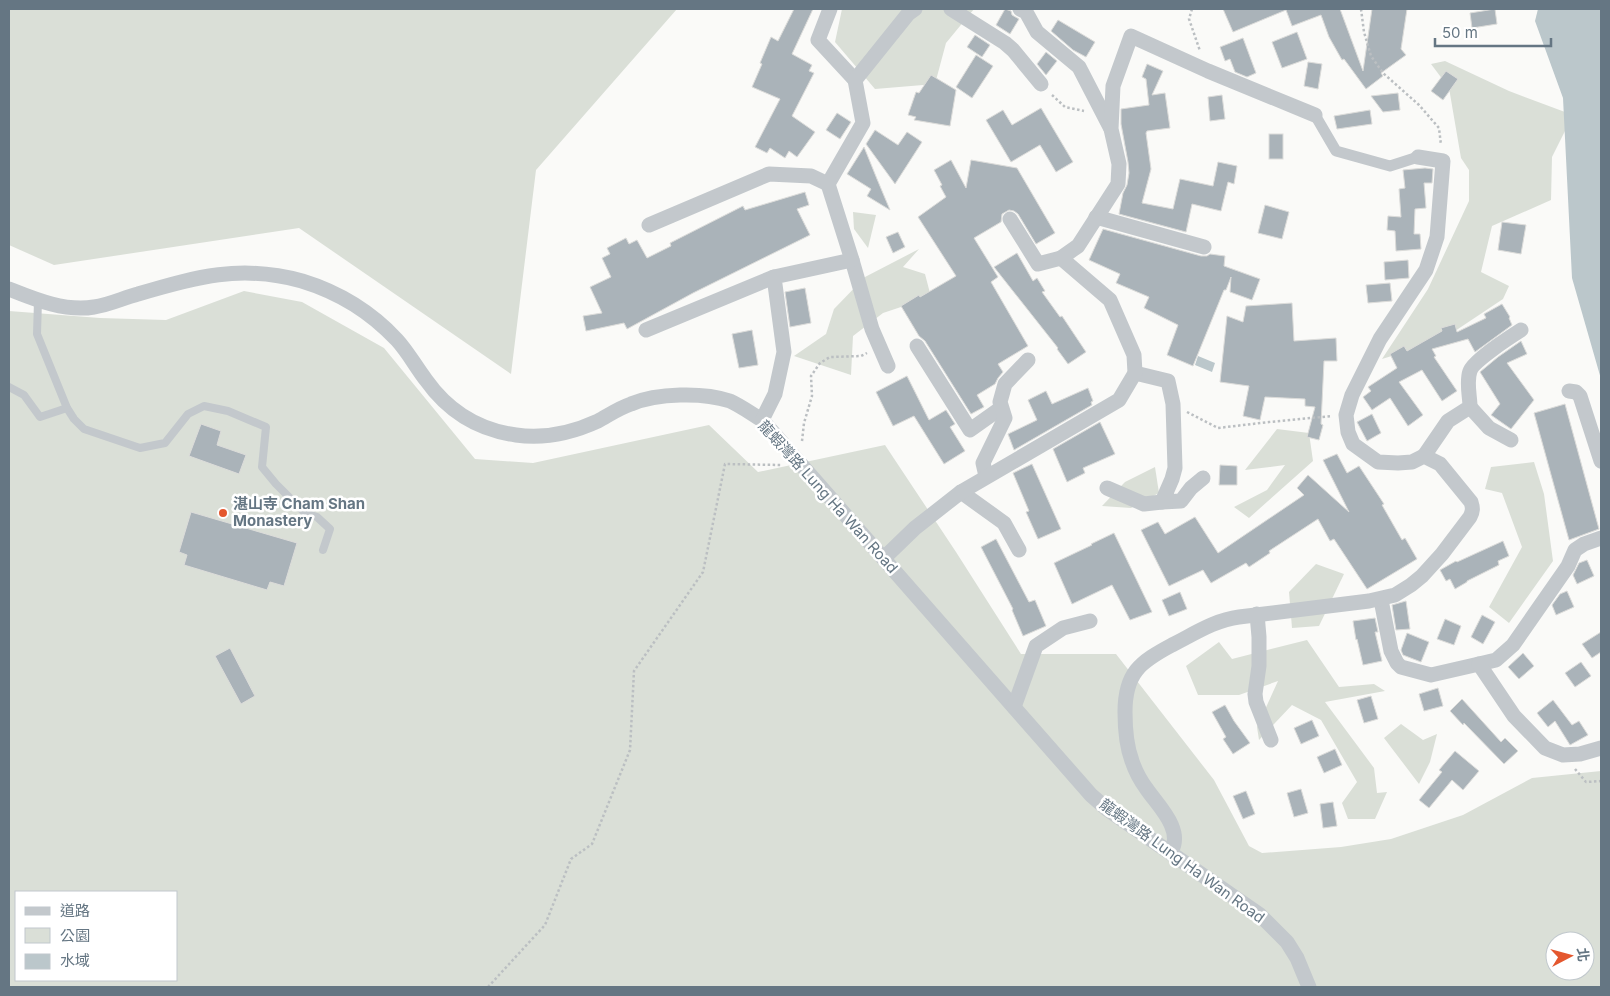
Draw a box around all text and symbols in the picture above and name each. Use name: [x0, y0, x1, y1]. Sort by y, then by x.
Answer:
scale bar: [1435, 15, 1551, 47]
text: 50 m: [1442, 23, 1478, 42]
street label: 龍蝦灣路 Lung Ha Wan Road: [755, 416, 902, 577]
place label: 湛山寺 Cham Shan Monastery: [233, 494, 365, 530]
marker: 湛山寺 Cham Shan Monastery: [217, 507, 229, 519]
street label: 龍蝦灣路 Lung Ha Wan Road: [1096, 794, 1269, 927]
legend: [15, 891, 178, 981]
text: 道路: [60, 901, 90, 920]
text: 公園: [60, 926, 90, 945]
north arrow: [1545, 931, 1595, 981]
text: 北: [1574, 947, 1593, 962]
text: 水域: [60, 951, 90, 970]

